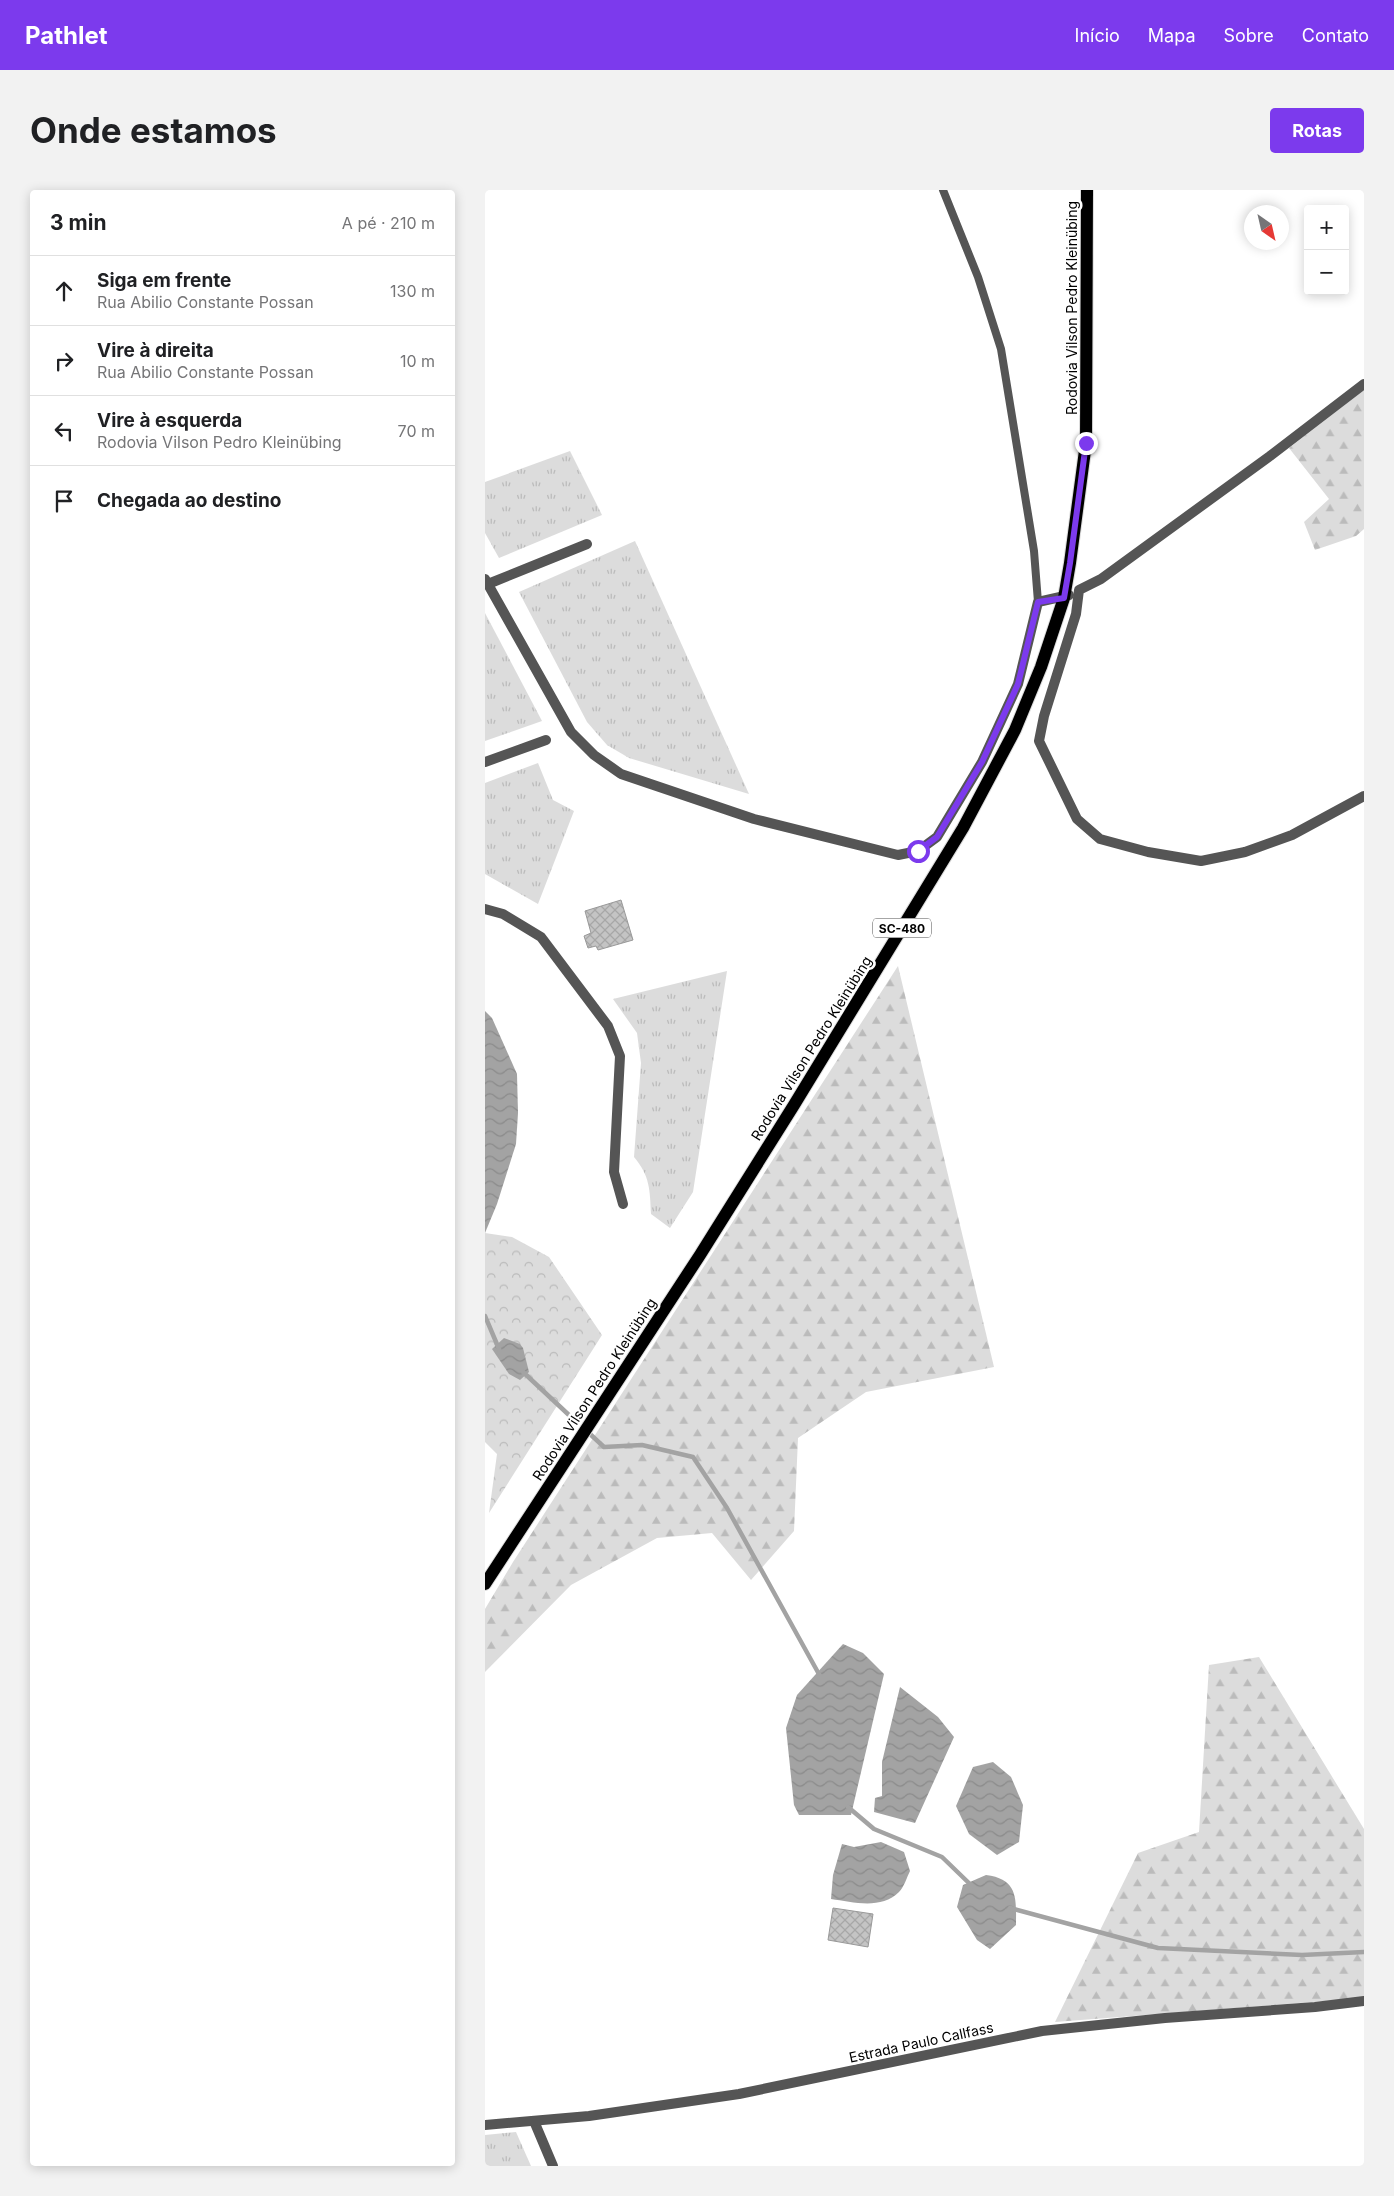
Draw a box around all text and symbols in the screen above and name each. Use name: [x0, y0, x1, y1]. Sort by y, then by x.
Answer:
text: Pathlet: [25, 21, 108, 50]
text: Início: [1075, 25, 1120, 46]
text: Mapa: [1148, 25, 1195, 46]
text: Sobre: [1223, 25, 1274, 46]
text: Contato: [1302, 25, 1369, 46]
button: Rotas: [1270, 108, 1364, 153]
text: Onde estamos: [30, 109, 277, 151]
street label: Rodovia Vilson Pedro Kleinübing: [1063, 201, 1080, 415]
north arrow: [1244, 205, 1289, 250]
map controls: [1304, 205, 1349, 295]
button: +: [1304, 205, 1349, 250]
text: 3 min: [50, 210, 106, 235]
text: A pé · 210 m: [342, 213, 435, 233]
button: −: [1304, 250, 1349, 295]
text: Siga em frente: [97, 269, 231, 292]
icon: ahead: [50, 277, 78, 305]
text: 130 m: [390, 281, 435, 301]
text: Rua Abilio Constante Possan: [97, 292, 314, 312]
text: Vire à direita: [97, 339, 214, 362]
icon: right: [50, 347, 78, 375]
text: 10 m: [400, 351, 435, 371]
text: Rua Abilio Constante Possan: [97, 362, 314, 382]
text: Vire à esquerda: [97, 409, 242, 432]
icon: left: [50, 417, 78, 445]
text: 70 m: [398, 421, 435, 441]
text: Rodovia Vilson Pedro Kleinübing: [97, 432, 342, 452]
route end: [1075, 432, 1098, 455]
icon: arrive: [50, 487, 78, 515]
text: Chegada ao destino: [97, 489, 281, 512]
route start: [907, 840, 930, 863]
road number: SC-480: [873, 918, 931, 938]
street label: Rodovia Vilson Pedro Kleinübing: [747, 953, 875, 1143]
street label: Rodovia Vilson Pedro Kleinübing: [529, 1295, 659, 1483]
street label: Estrada Paulo Callfass: [847, 2018, 995, 2066]

